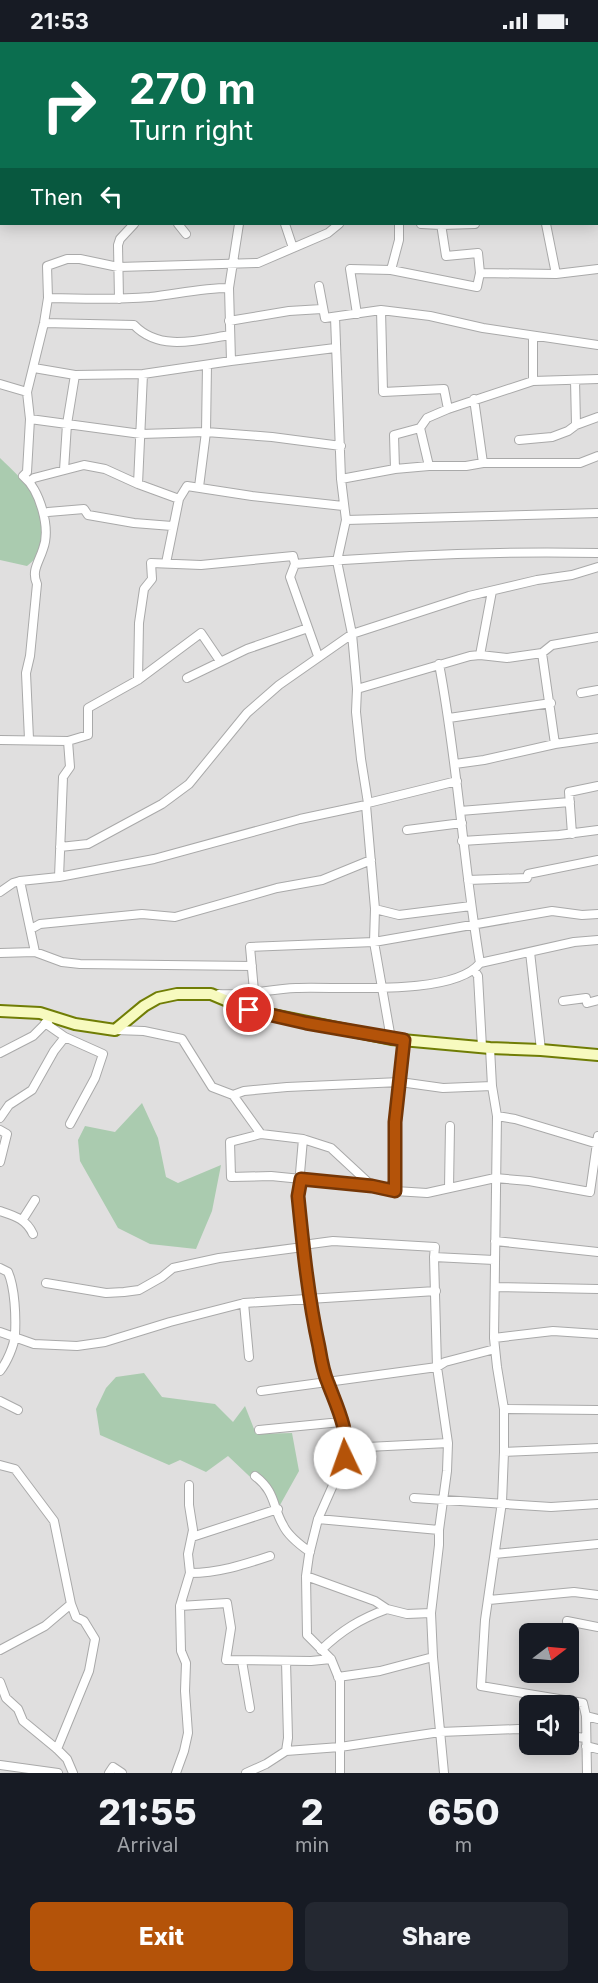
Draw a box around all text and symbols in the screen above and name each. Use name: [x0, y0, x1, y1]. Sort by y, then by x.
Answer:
text: 21:53: [30, 8, 89, 34]
text: 270 m: [129, 63, 256, 114]
icon: right: [30, 66, 108, 144]
text: Turn right: [129, 114, 253, 147]
icon: left: [95, 180, 128, 213]
text: Then: [30, 184, 83, 210]
pin: [223, 984, 274, 1035]
icon: arrive: [232, 993, 265, 1026]
position arrow: [313, 1426, 377, 1490]
north arrow: [519, 1623, 579, 1683]
map controls: [519, 1623, 579, 1755]
button: sound: [519, 1695, 579, 1755]
text: 21:55: [98, 1790, 197, 1834]
text: 2: [301, 1790, 324, 1834]
text: 650: [428, 1790, 500, 1834]
text: Arrival: [117, 1833, 178, 1857]
text: min: [295, 1833, 329, 1857]
text: m: [455, 1833, 472, 1857]
button: Exit: [30, 1902, 293, 1971]
button: Share: [305, 1902, 568, 1971]

